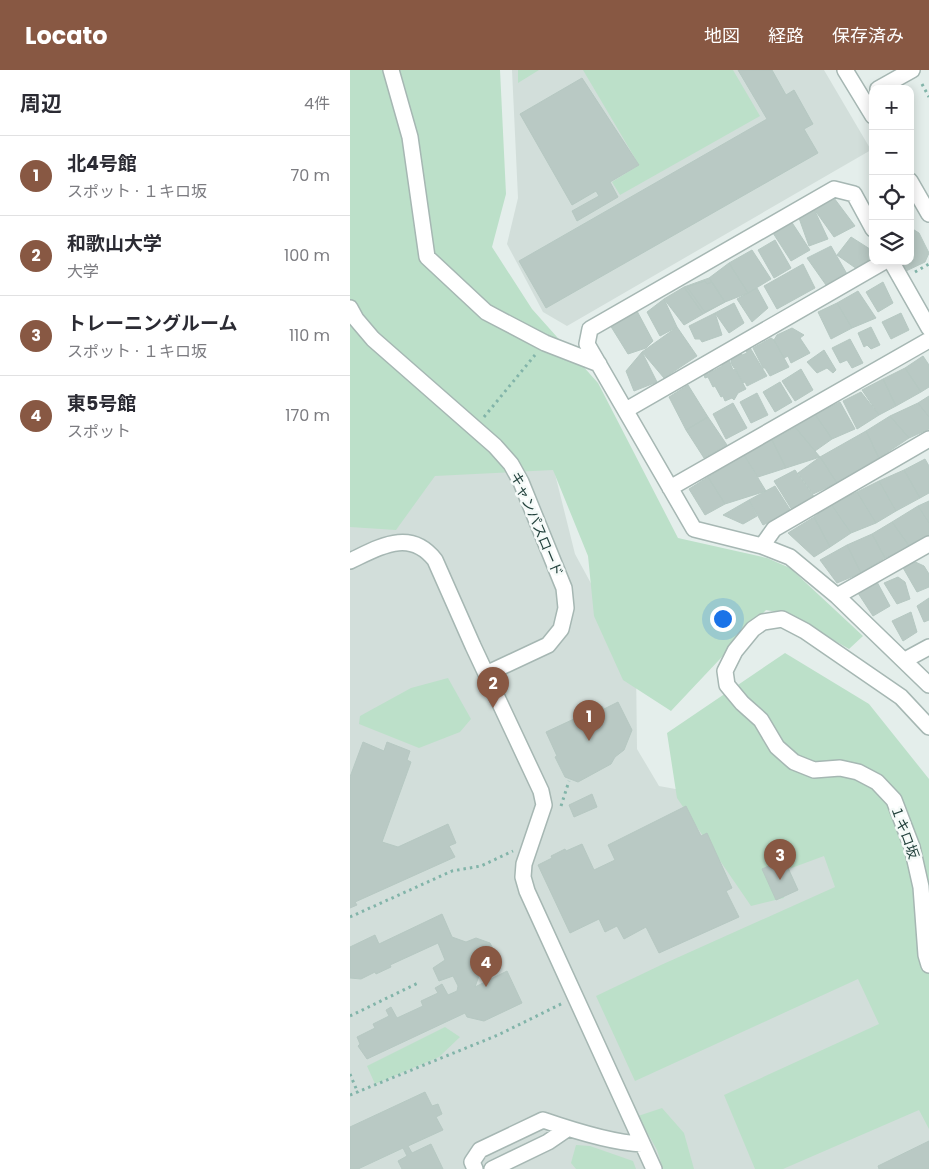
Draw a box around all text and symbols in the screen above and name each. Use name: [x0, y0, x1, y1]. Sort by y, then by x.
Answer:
text: Locato: [25, 19, 108, 52]
text: 地図: [704, 23, 740, 48]
text: 経路: [768, 23, 804, 48]
text: 保存済み: [832, 23, 904, 48]
map controls: [869, 85, 914, 265]
button: +: [869, 85, 914, 130]
text: 周辺: [20, 89, 62, 118]
text: 4件: [304, 92, 330, 115]
button: −: [869, 130, 914, 175]
text: 北4号館: [67, 150, 137, 177]
text: 1: [33, 164, 39, 187]
text: 70 m: [290, 164, 330, 187]
button: locate: [869, 175, 914, 220]
text: スポット · １キロ坂: [67, 180, 207, 203]
button: layers: [869, 220, 914, 265]
text: 和歌山大学: [67, 230, 162, 257]
text: 2: [31, 244, 41, 267]
text: 100 m: [284, 244, 330, 267]
text: 大学: [67, 260, 99, 283]
text: トレーニングルーム: [67, 310, 237, 337]
text: 3: [31, 324, 41, 347]
text: 110 m: [289, 324, 330, 347]
text: スポット · １キロ坂: [67, 340, 207, 363]
text: 東5号館: [67, 390, 136, 417]
text: 4: [31, 404, 41, 427]
text: 170 m: [285, 404, 330, 427]
text: スポット: [67, 420, 131, 443]
street label: キャンパスロード: [506, 469, 568, 579]
your location: [710, 606, 736, 632]
pin: 2: [477, 667, 509, 708]
pin: 1: [573, 700, 605, 741]
street label: １キロ坂: [886, 802, 924, 862]
pin: 3: [764, 839, 796, 880]
pin: 4: [470, 946, 502, 987]

